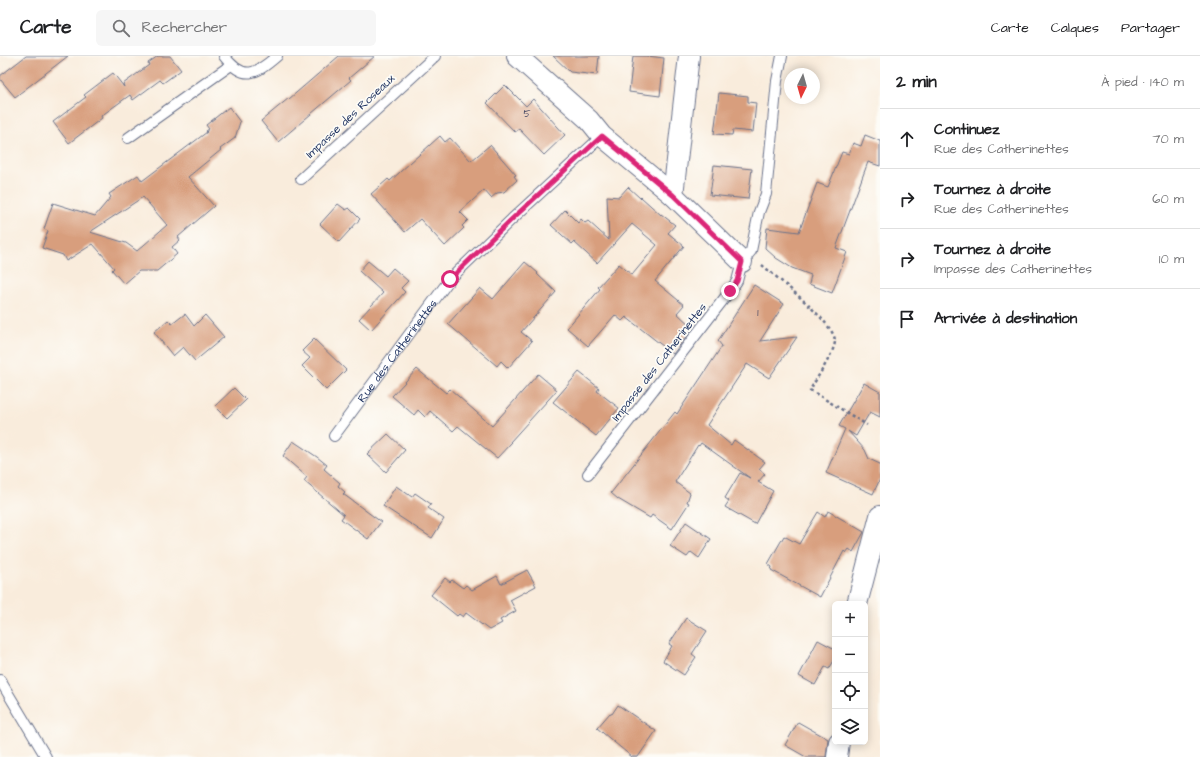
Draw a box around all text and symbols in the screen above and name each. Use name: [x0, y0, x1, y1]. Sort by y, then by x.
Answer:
search box: [96, 10, 376, 46]
text: Carte: [20, 14, 72, 41]
icon: search: [110, 17, 132, 39]
text: Rechercher: [142, 17, 227, 38]
text: Carte: [991, 18, 1029, 38]
text: Calques: [1051, 18, 1099, 38]
text: Partager: [1121, 18, 1180, 38]
north arrow: [784, 68, 820, 104]
street label: Impasse des Roseaux: [302, 70, 399, 162]
text: 2 min: [896, 70, 937, 94]
text: À pied · 140 m: [1101, 73, 1184, 91]
house number: 5: [523, 107, 531, 121]
text: Continuez: [934, 119, 1000, 140]
icon: ahead: [896, 128, 918, 150]
text: 70 m: [1152, 130, 1184, 148]
text: Rue des Catherinettes: [934, 140, 1069, 158]
text: Tournez à droite: [934, 179, 1051, 200]
icon: right: [896, 188, 918, 210]
text: 60 m: [1152, 190, 1184, 208]
text: Rue des Catherinettes: [934, 200, 1069, 218]
text: Tournez à droite: [934, 239, 1051, 260]
icon: right: [896, 248, 918, 270]
text: 10 m: [1159, 250, 1184, 268]
text: Impasse des Catherinettes: [934, 260, 1092, 278]
route start: [441, 270, 459, 288]
route end: [721, 282, 739, 300]
street label: Rue des Catherinettes: [354, 296, 441, 406]
street label: Impasse des Catherinettes: [608, 300, 711, 425]
house number: 1: [757, 306, 759, 320]
icon: arrive: [896, 308, 918, 330]
text: Arrivée à destination: [934, 308, 1077, 329]
map controls: [832, 601, 868, 745]
button: +: [832, 601, 868, 637]
button: −: [832, 637, 868, 673]
button: locate: [832, 673, 868, 709]
button: layers: [832, 709, 868, 745]

